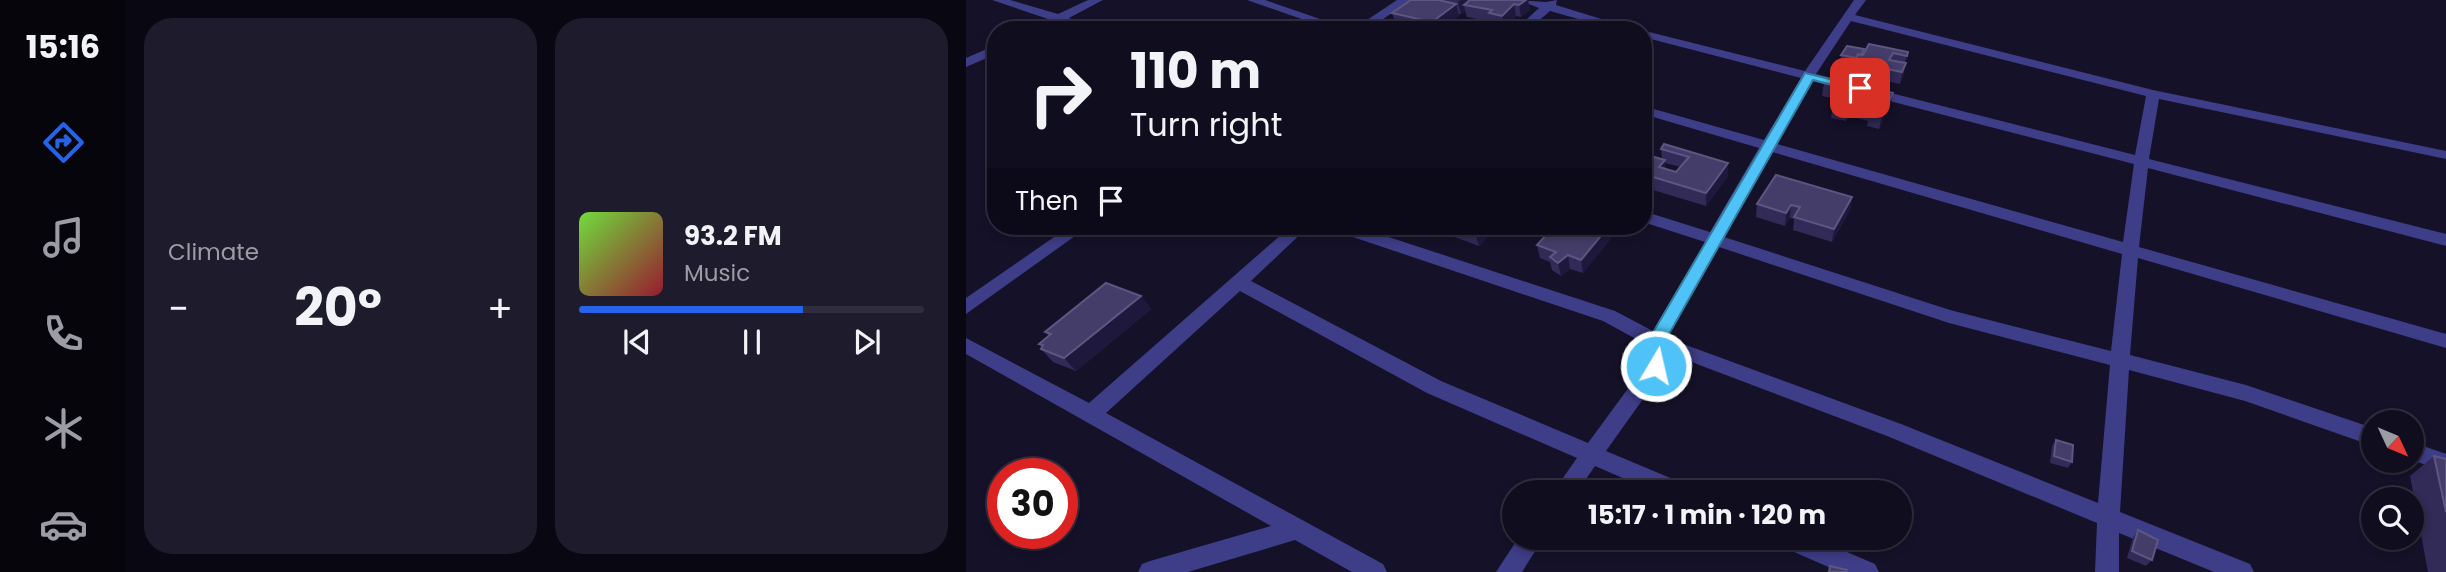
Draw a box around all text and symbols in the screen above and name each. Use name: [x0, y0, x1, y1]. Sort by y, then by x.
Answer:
text: 15:16: [26, 24, 100, 69]
text: 110 m: [1130, 37, 1261, 105]
icon: right: [1015, 49, 1106, 140]
pin: [1830, 58, 1890, 118]
icon: arrive: [1841, 69, 1879, 107]
text: Turn right: [1130, 102, 1282, 147]
icon: directions: [39, 118, 88, 167]
icon: arrive: [1092, 182, 1130, 220]
text: Then: [1015, 183, 1078, 219]
icon: music: [39, 213, 88, 262]
text: 93.2 FM: [684, 218, 782, 254]
text: Climate: [168, 236, 259, 268]
text: Music: [684, 257, 750, 289]
text: 20°: [294, 271, 382, 344]
text: −: [168, 282, 189, 335]
text: +: [487, 282, 513, 335]
icon: phone: [39, 309, 88, 358]
icon: previous: [618, 323, 656, 361]
icon: pause: [733, 323, 771, 361]
icon: next: [848, 323, 886, 361]
position arrow: [1619, 329, 1693, 403]
icon: climate: [39, 404, 88, 453]
north arrow: [2361, 410, 2424, 472]
map controls: [2361, 410, 2424, 550]
speed limit sign: 30: [987, 458, 1078, 549]
button: search: [2361, 487, 2424, 550]
text: 15:17 · 1 min · 120 m: [1588, 497, 1826, 533]
icon: car: [39, 500, 88, 549]

